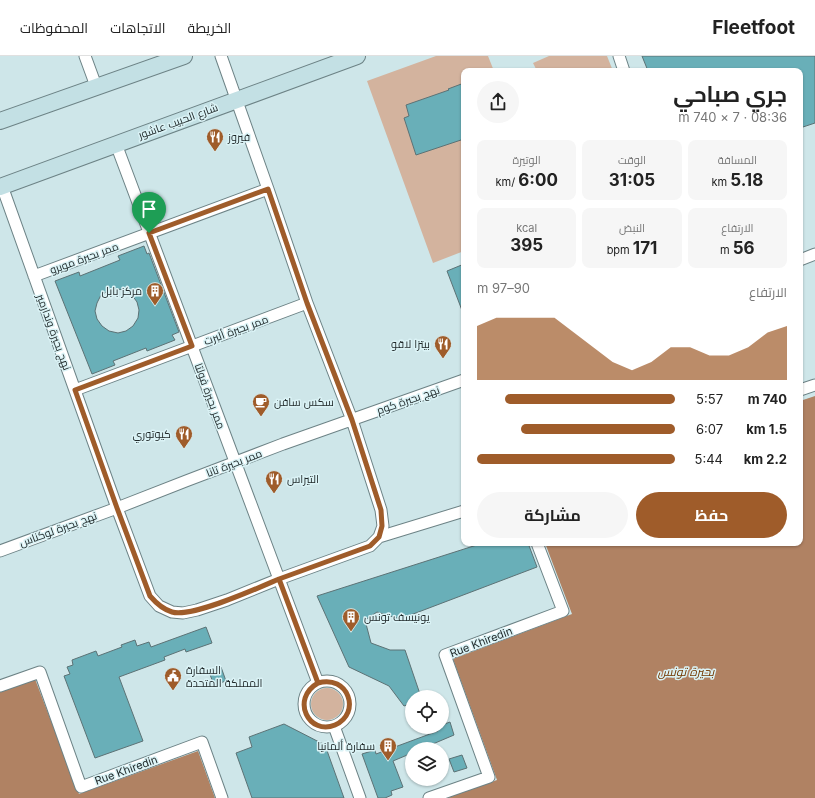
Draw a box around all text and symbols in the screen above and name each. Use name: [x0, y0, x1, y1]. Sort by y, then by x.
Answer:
text: Fleetfoot: [712, 16, 795, 39]
text: المحفوظات: [20, 19, 88, 36]
text: الاتجاهات: [110, 19, 166, 36]
text: الخريطة: [188, 19, 231, 36]
button: share: [477, 81, 519, 123]
text: جري صباحي: [673, 81, 787, 107]
street label: شارع الحبيب عاشور: [135, 100, 220, 143]
text: 08:36 · 7 × 740 m: [678, 109, 787, 125]
restaurant icon: فيروز: [205, 127, 225, 152]
place label: فيروز: [227, 130, 250, 144]
text: الوتيرة: [513, 153, 541, 167]
text: الوقت: [618, 153, 646, 167]
text: المسافة: [718, 153, 757, 167]
text: 6:00: [518, 170, 558, 190]
text: 31:05: [609, 170, 655, 190]
text: 5.18: [730, 170, 763, 190]
text: /km: [495, 175, 518, 189]
text: km: [711, 175, 730, 189]
pin: [132, 192, 166, 233]
icon: arrive: [138, 198, 160, 220]
text: kcal: [516, 221, 537, 235]
text: النبض: [619, 221, 645, 235]
text: الارتفاع: [721, 221, 753, 235]
text: 395: [510, 235, 543, 255]
text: 171: [633, 238, 657, 258]
text: 56: [733, 238, 755, 258]
street label: ممر بحيرة مويرو: [48, 239, 120, 277]
text: bpm: [607, 243, 633, 257]
text: m: [720, 243, 733, 257]
text: 90–97 m: [477, 280, 530, 296]
building icon: مركز بابل: [145, 281, 165, 306]
place label: مركز بابل: [102, 284, 142, 298]
text: الارتفاع: [749, 284, 787, 300]
street label: نهج بحيرة وندارمير: [32, 291, 74, 372]
street label: ممر بحيرة ألبرت: [202, 312, 270, 348]
restaurant icon: بيتزا لاقو: [433, 334, 453, 359]
place label: بيتزا لاقو: [391, 337, 430, 351]
street label: ممر بحيرة فولتا: [192, 361, 228, 431]
street label: نهج بحيرة كوم: [375, 383, 442, 418]
text: 5:57: [696, 391, 723, 407]
text: 740 m: [748, 391, 787, 407]
cafe icon: سكس سافن: [251, 392, 271, 417]
place label: سكس سافن: [274, 395, 334, 409]
text: 6:07: [696, 421, 723, 437]
text: 1.5 km: [746, 421, 787, 437]
restaurant icon: كيوتوري: [174, 424, 194, 449]
place label: كيوتوري: [132, 427, 171, 443]
street label: ممر بحيرة تانا: [204, 446, 264, 480]
text: 5:44: [695, 451, 723, 467]
text: 2.2 km: [744, 451, 787, 467]
restaurant icon: التيراس: [264, 469, 284, 494]
place label: التيراس: [287, 472, 319, 486]
button: مشاركة: [477, 492, 628, 538]
button: حفظ: [636, 492, 787, 538]
street label: نهج بحيرة لوكناس: [17, 508, 99, 551]
building icon: يونيسف تونس: [341, 607, 361, 632]
place label: يونيسف تونس: [364, 610, 430, 624]
street label: Rue Khiredin: [448, 624, 514, 660]
place label: السفارة المملكة المتحدة: [186, 663, 263, 690]
water label: بحيرة تونس: [658, 664, 715, 679]
public building icon: السفارة المملكة المتحدة: [163, 666, 183, 691]
map controls: [405, 690, 449, 786]
button: locate: [405, 690, 449, 734]
building icon: سفارة ألمانيا: [378, 736, 398, 761]
place label: سفارة ألمانيا: [317, 739, 375, 753]
button: layers: [405, 742, 449, 786]
street label: Rue Khiredin: [93, 752, 159, 788]

